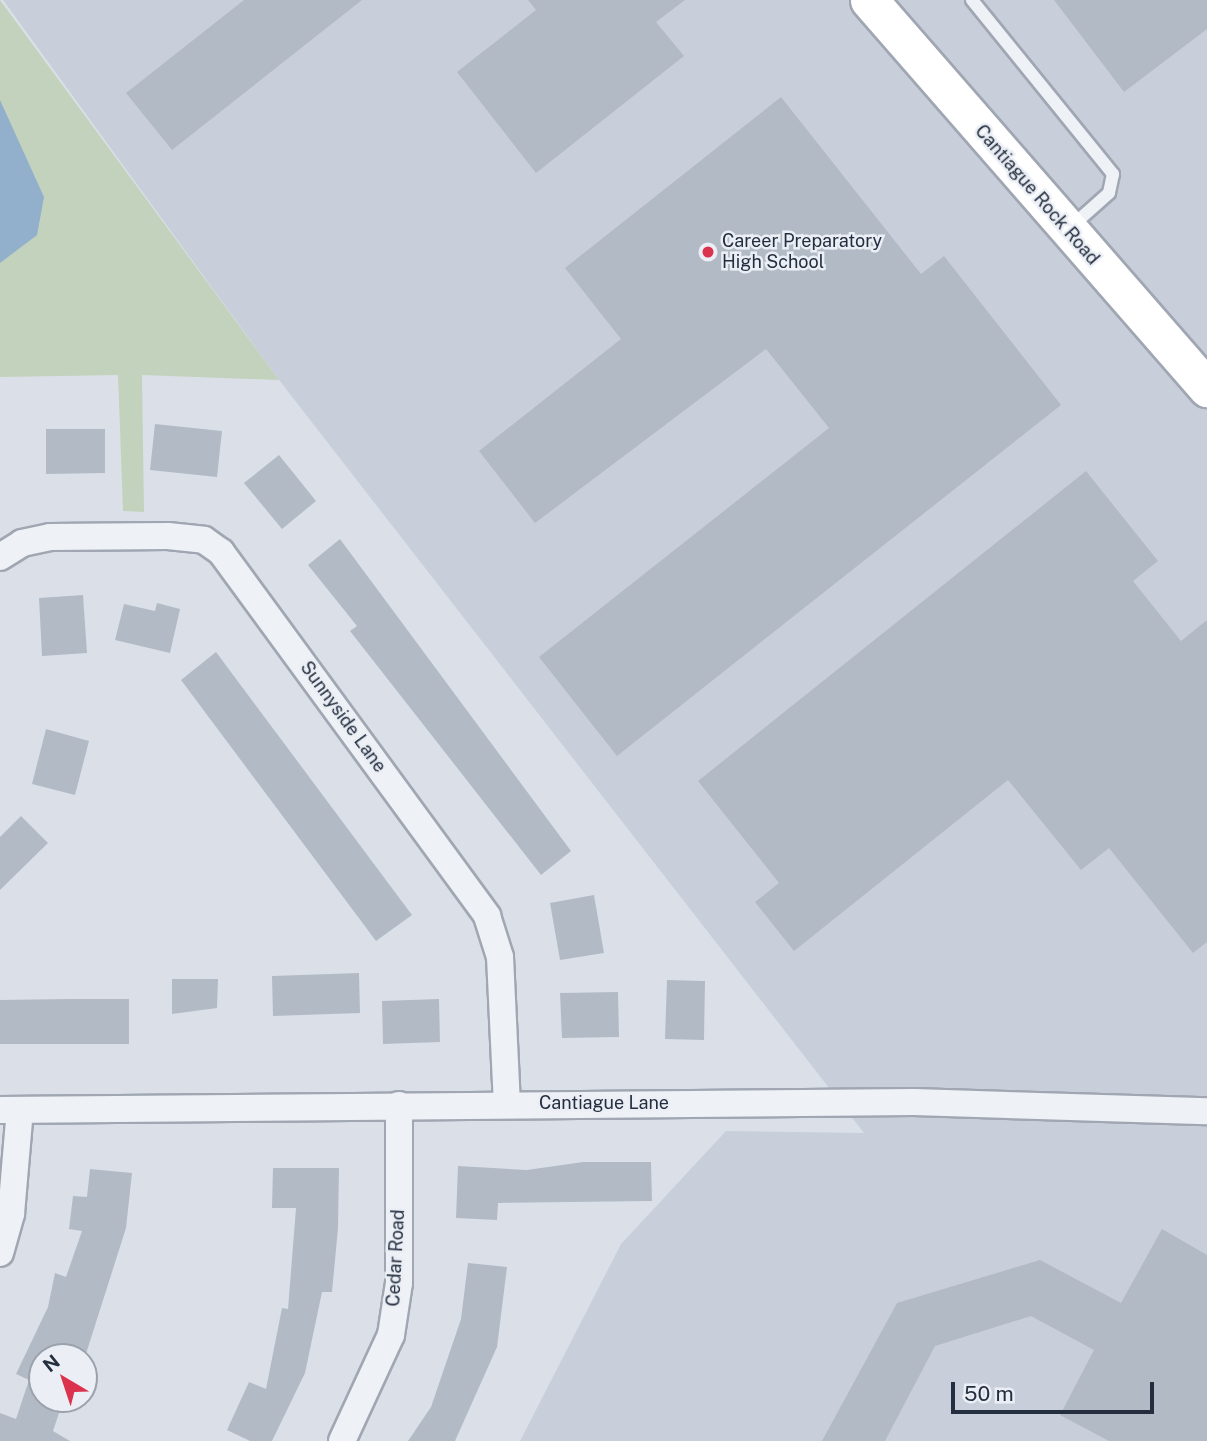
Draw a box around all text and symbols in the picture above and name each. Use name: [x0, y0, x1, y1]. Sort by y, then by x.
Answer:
street label: Cantiague Rock Road: [970, 121, 1104, 269]
place label: Career Preparatory High School: [722, 231, 882, 274]
marker: Career Preparatory High School: [700, 244, 716, 260]
street label: Sunnyside Lane: [295, 657, 391, 777]
street label: Cantiague Lane: [539, 1092, 669, 1114]
street label: Cedar Road: [383, 1209, 409, 1307]
north arrow: [28, 1343, 98, 1413]
text: N: [38, 1350, 64, 1376]
scale bar: [955, 1368, 1158, 1412]
text: 50 m: [964, 1381, 1014, 1406]

